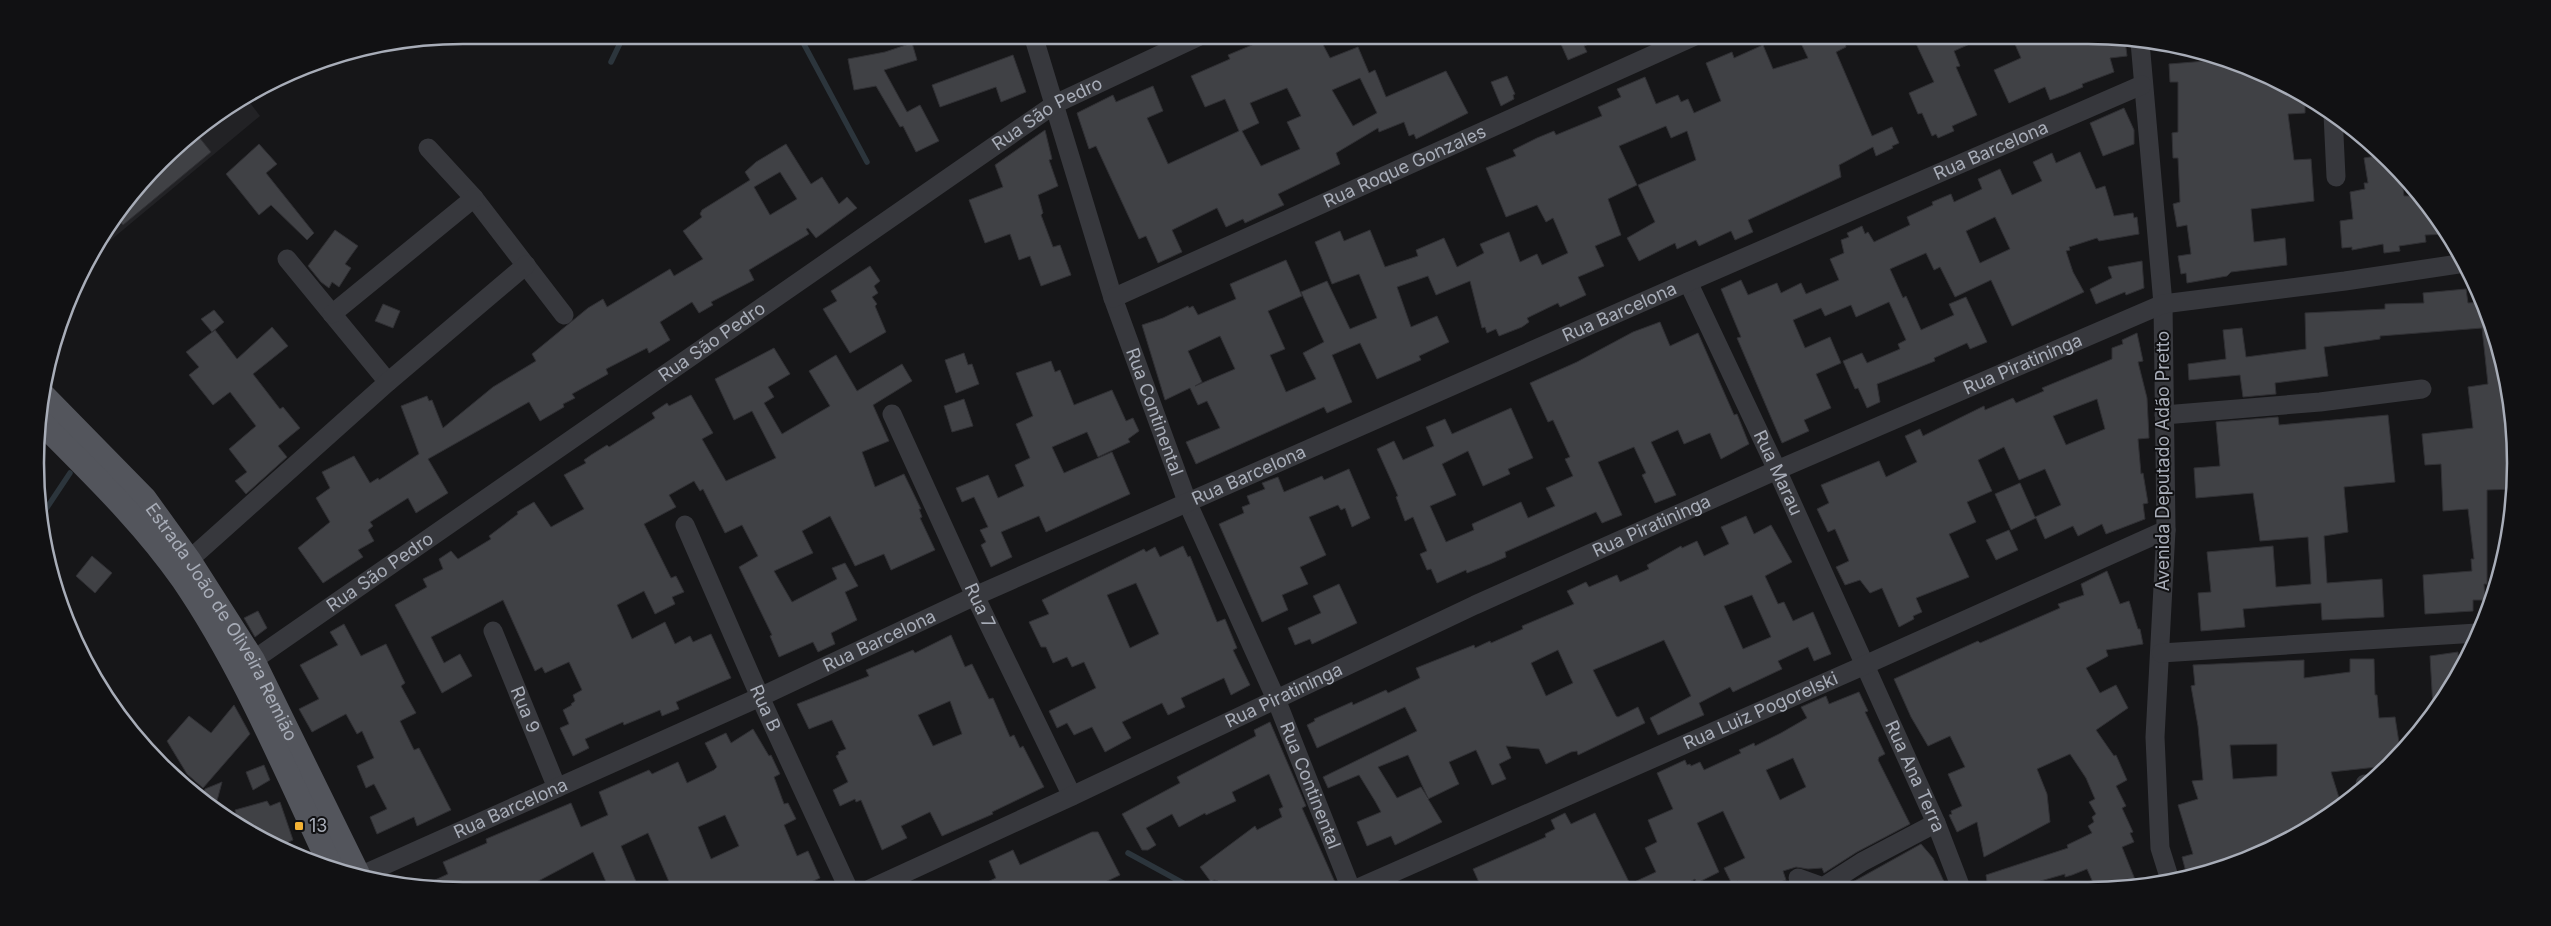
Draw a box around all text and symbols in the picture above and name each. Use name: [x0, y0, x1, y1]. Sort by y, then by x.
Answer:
street label: Rua São Pedro: [988, 72, 1106, 154]
street label: Rua Barcelona: [1930, 116, 2051, 184]
street label: Rua Roque Gonzales: [1320, 120, 1489, 212]
street label: Rua Barcelona: [1559, 277, 1680, 346]
street label: Rua São Pedro: [654, 297, 769, 386]
street label: Rua Piratininga: [1960, 329, 2085, 399]
street label: Avenida Deputado Adão Pretto: [2152, 331, 2173, 591]
street label: Rua Continental: [1122, 345, 1188, 478]
street label: Rua Marau: [1750, 427, 1807, 518]
street label: Rua Barcelona: [1188, 441, 1309, 509]
street label: Rua Piratininga: [1589, 490, 1714, 561]
street label: Estrada João de Oliveira Remião: [141, 499, 302, 744]
street label: Rua São Pedro: [322, 528, 437, 616]
street label: Rua 7: [961, 580, 1000, 632]
street label: Rua Barcelona: [819, 605, 939, 676]
street label: Rua Piratininga: [1222, 658, 1346, 732]
street label: Rua Luiz Pogorelski: [1680, 667, 1841, 754]
street label: Rua B: [746, 681, 785, 735]
street label: Rua 9: [507, 683, 544, 736]
street label: Rua Ana Terra: [1881, 717, 1949, 835]
street label: Rua Continental: [1276, 719, 1345, 852]
street label: Rua Barcelona: [450, 774, 571, 843]
place label: 13: [309, 815, 327, 836]
marker: 13: [293, 820, 305, 832]

